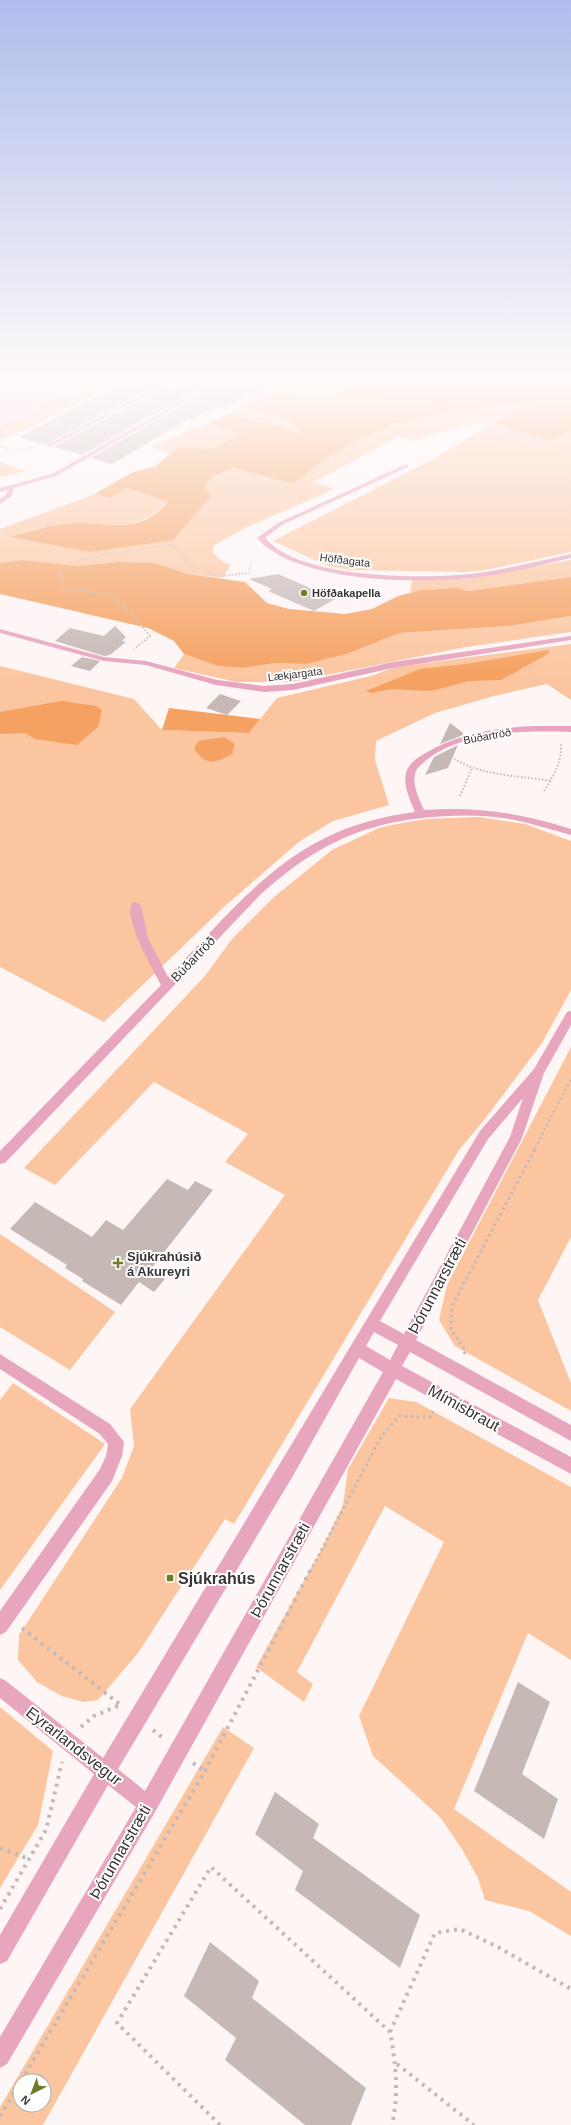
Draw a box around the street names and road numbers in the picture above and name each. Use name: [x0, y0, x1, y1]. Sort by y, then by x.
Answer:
street label: Höfðagata: [319, 551, 372, 569]
street label: Lækjargata: [267, 665, 324, 683]
street label: Búðartröð: [462, 726, 512, 746]
street label: Búðartröð: [168, 933, 218, 985]
street label: Þórunnarstræti: [405, 1235, 469, 1337]
street label: Mímisbraut: [425, 1381, 503, 1435]
street label: Þórunnarstræti: [247, 1520, 313, 1620]
street label: Eyrarlandsvegur: [23, 1703, 126, 1789]
street label: Þórunnarstræti: [86, 1802, 154, 1902]

